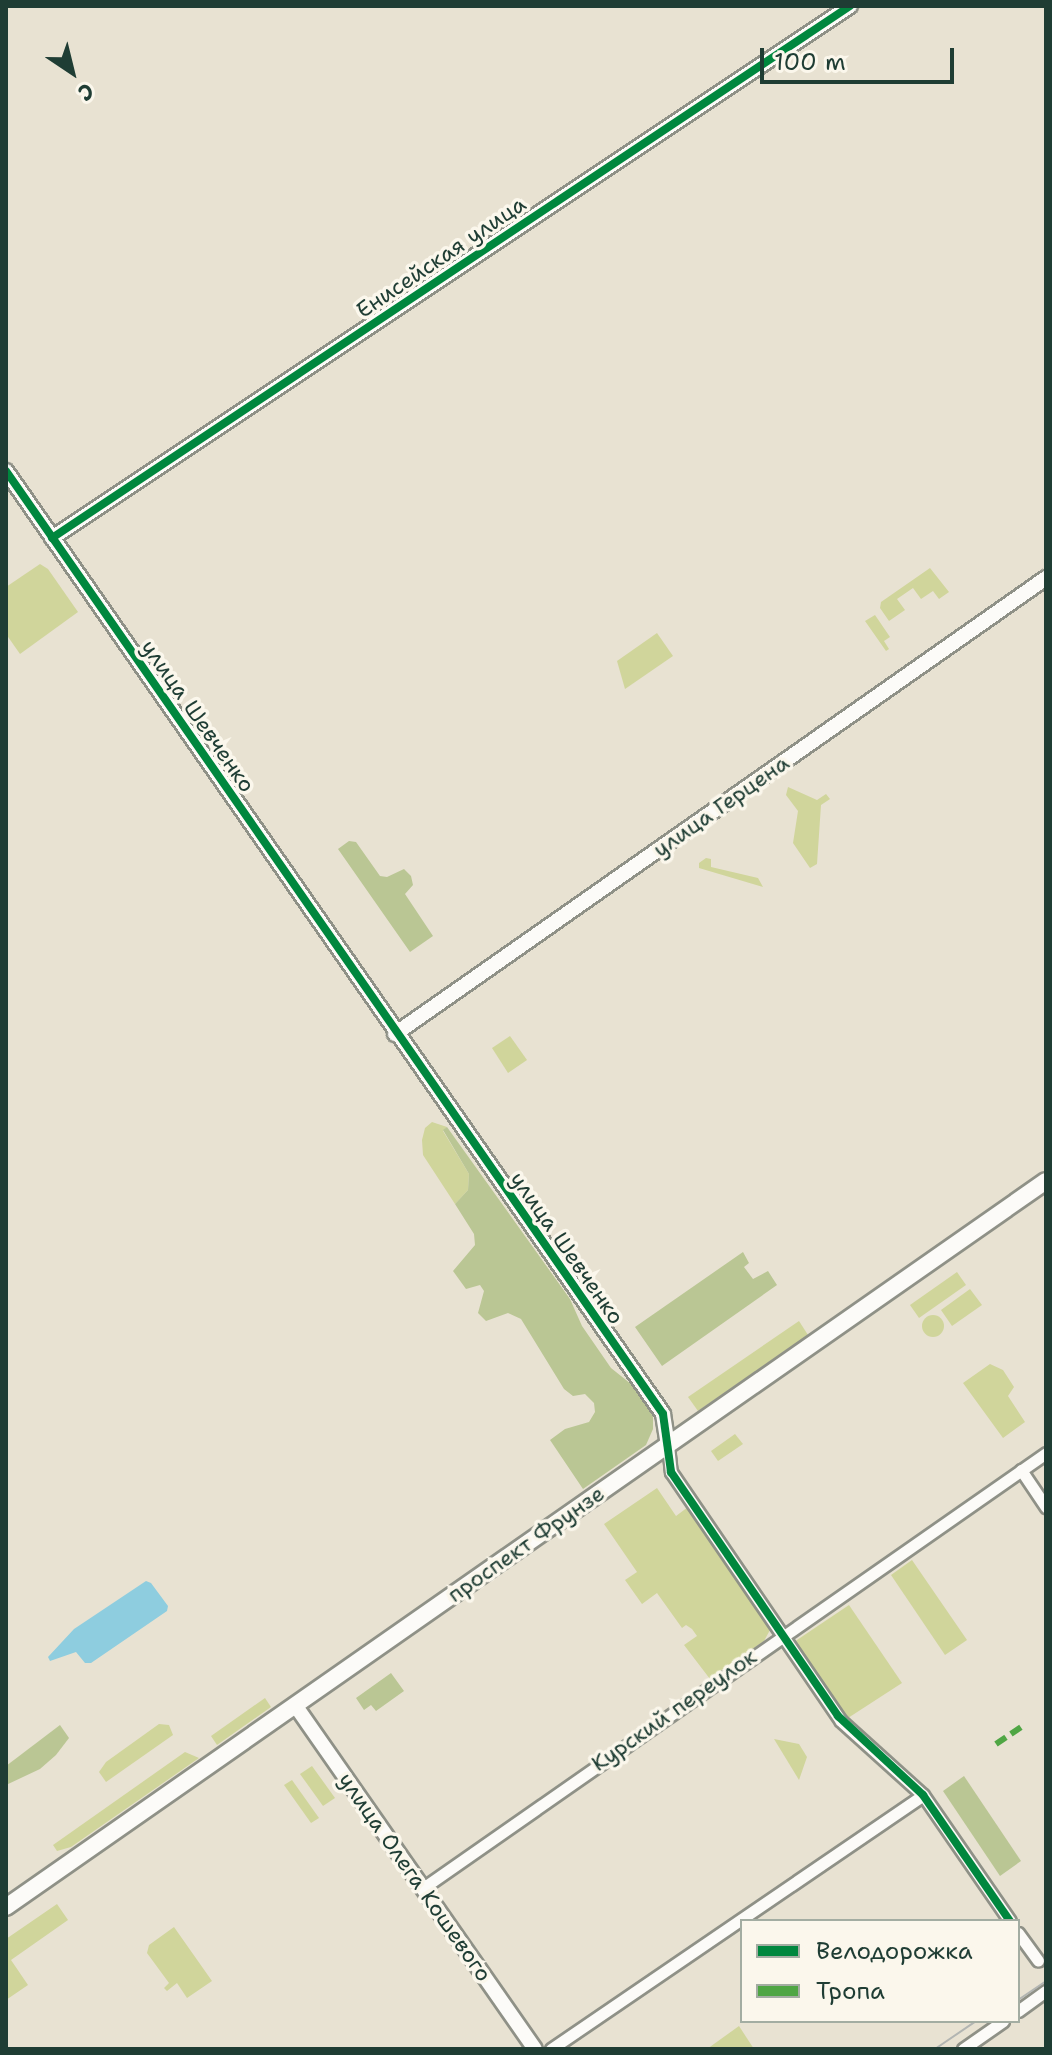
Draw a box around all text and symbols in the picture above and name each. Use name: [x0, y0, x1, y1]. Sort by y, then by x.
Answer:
north arrow: [32, 32, 112, 112]
scale bar: [764, 32, 958, 82]
text: 100 m: [774, 46, 846, 78]
text: С: [72, 76, 100, 108]
street label: Енисейская улица: [351, 190, 531, 324]
street label: улица Шевченко: [136, 635, 260, 797]
street label: улица Герцена: [648, 749, 794, 863]
street label: улица Шевченко: [505, 1167, 629, 1329]
street label: проспект Фрунзе: [443, 1480, 609, 1608]
street label: Курский переулок: [586, 1643, 762, 1777]
street label: улица Олега Кошевого: [333, 1768, 497, 1986]
legend: [740, 1919, 1020, 2023]
text: Велодорожка: [816, 1935, 973, 1967]
text: Тропа: [816, 1975, 885, 2007]

